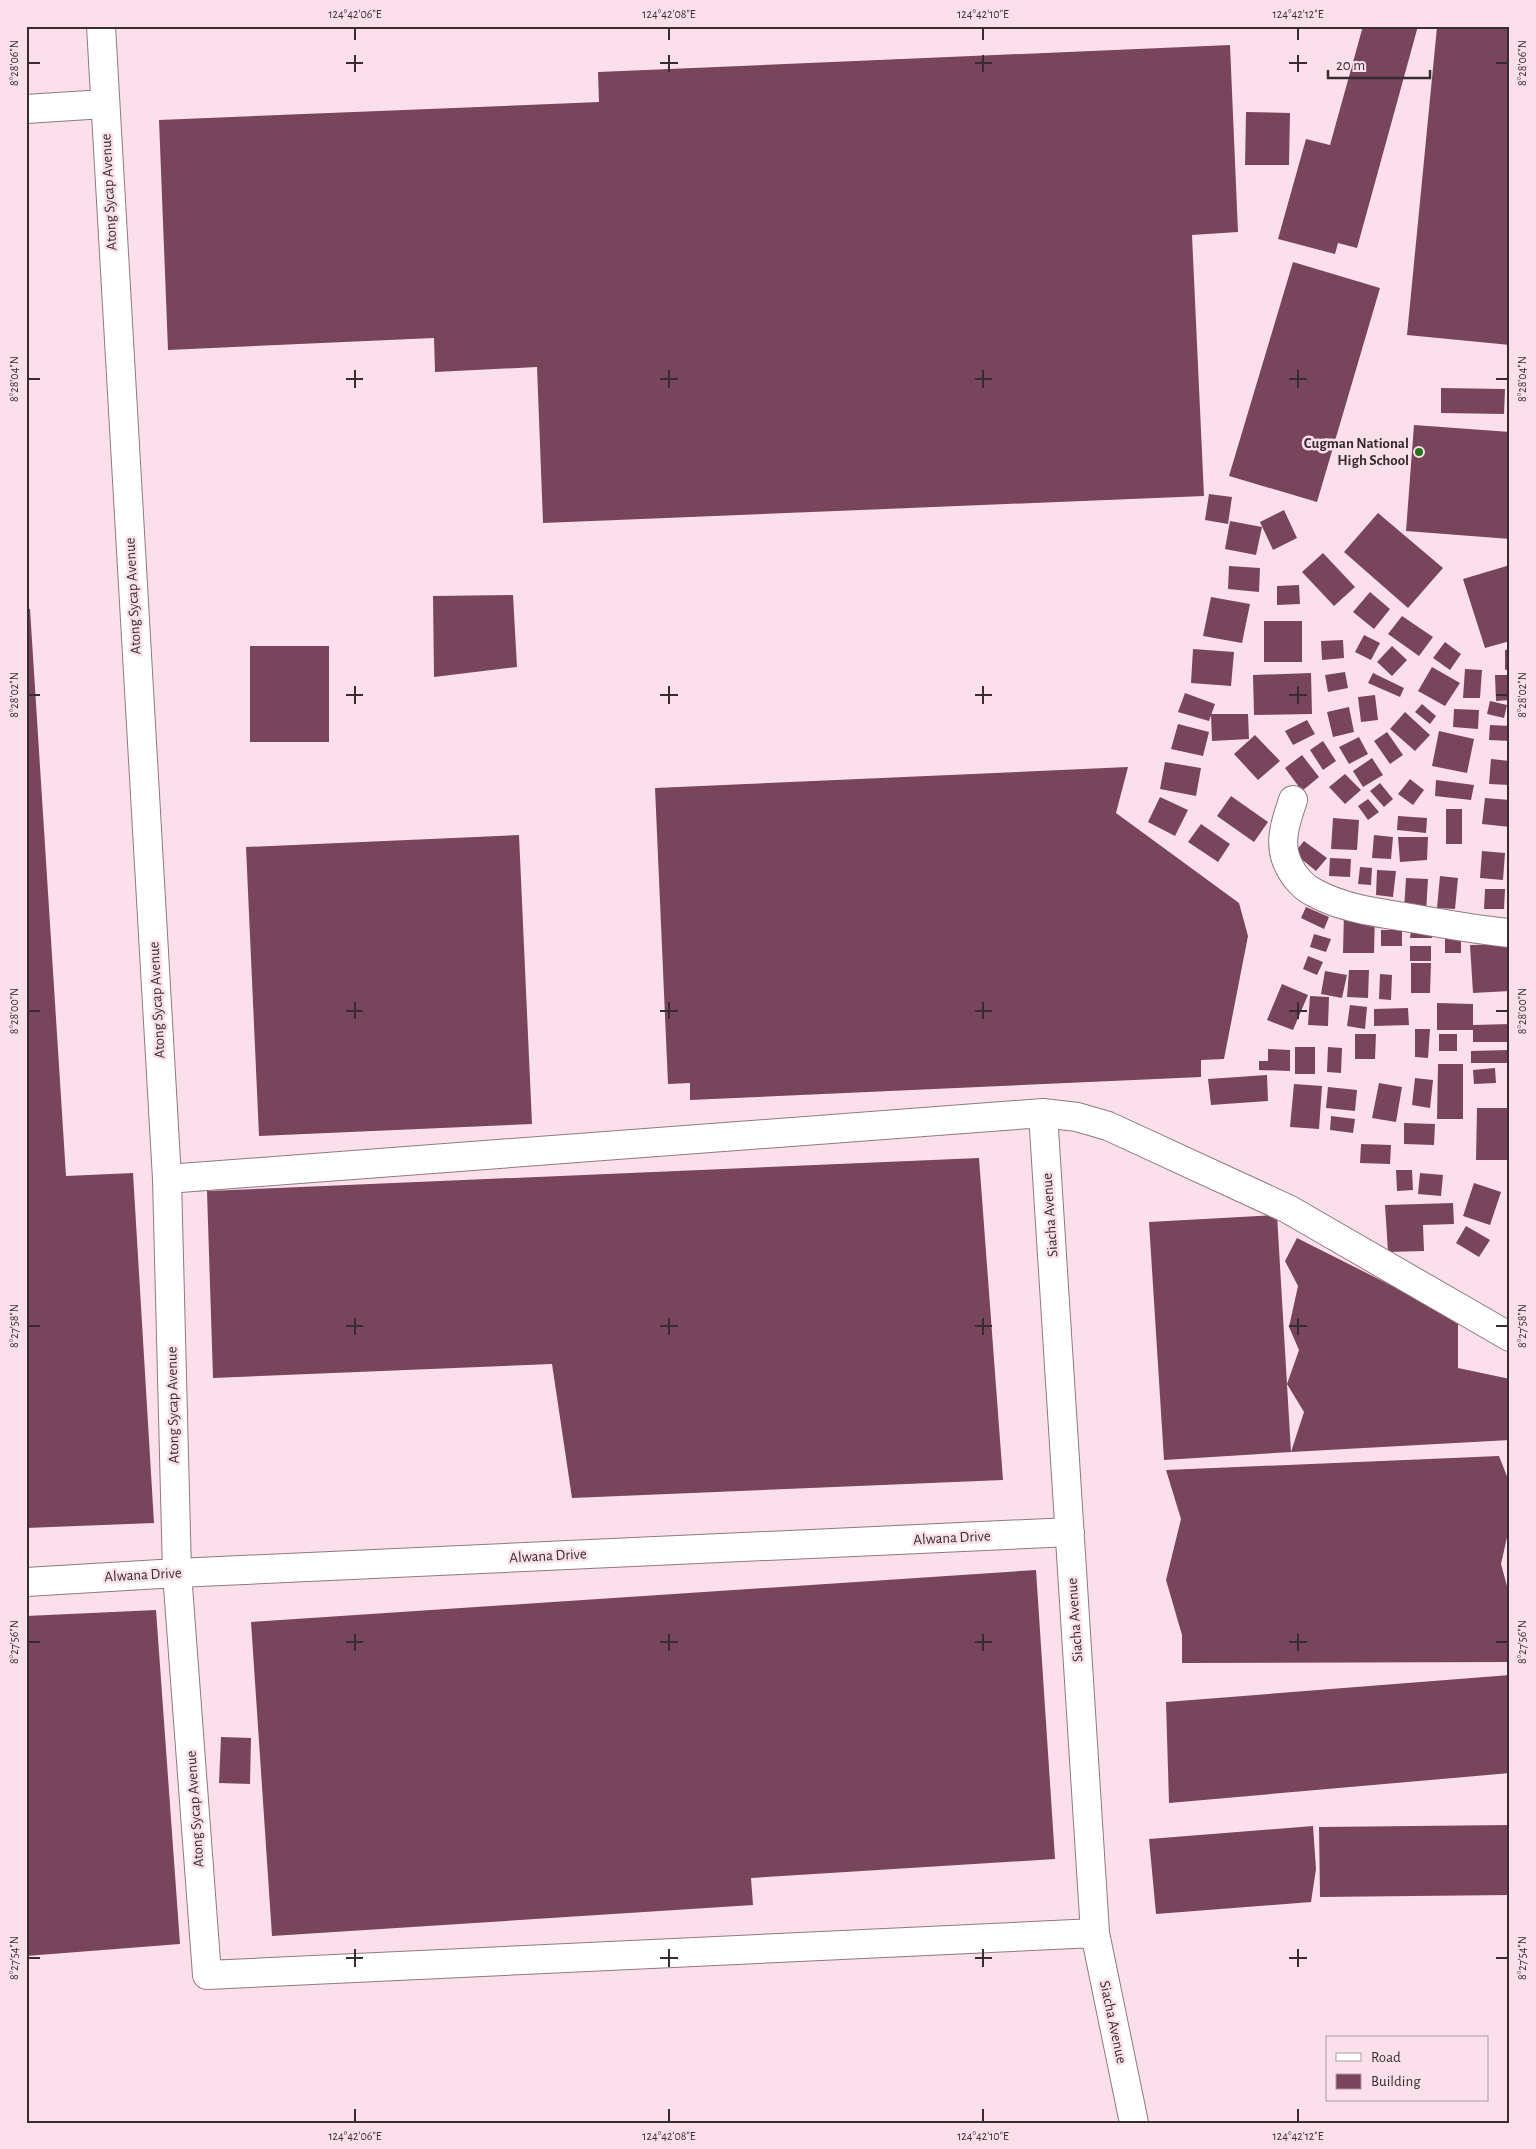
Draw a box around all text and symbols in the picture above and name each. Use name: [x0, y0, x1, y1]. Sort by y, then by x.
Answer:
text: 124°42'06"E: [328, 8, 382, 20]
text: 124°42'08"E: [642, 8, 696, 20]
text: 124°42'10"E: [957, 8, 1009, 20]
text: 124°42'12"E: [1273, 8, 1324, 20]
text: 8°28'06"N: [8, 40, 20, 86]
text: 8°28'06"N: [1516, 40, 1528, 86]
scale bar: [1328, 48, 1431, 80]
text: 20 m: [1336, 58, 1365, 73]
street label: Atong Sycap Avenue: [98, 133, 120, 251]
text: 8°28'04"N: [8, 356, 20, 402]
text: 8°28'04"N: [1516, 356, 1528, 402]
place label: Cugman National High School: [1304, 436, 1409, 468]
marker: Cugman National High School: [1413, 446, 1425, 458]
street label: Atong Sycap Avenue: [122, 537, 144, 655]
text: 8°28'02"N: [8, 672, 20, 718]
text: 8°28'02"N: [1516, 672, 1528, 718]
street label: Atong Sycap Avenue: [146, 941, 168, 1059]
text: 8°28'00"N: [8, 988, 20, 1034]
text: 8°28'00"N: [1516, 988, 1528, 1034]
street label: Siacha Avenue: [1040, 1172, 1060, 1258]
text: 8°27'58"N: [8, 1304, 20, 1348]
text: 8°27'58"N: [1516, 1304, 1528, 1348]
street label: Atong Sycap Avenue: [164, 1346, 182, 1464]
street label: Alwana Drive: [913, 1528, 991, 1548]
street label: Alwana Drive: [509, 1546, 587, 1566]
street label: Alwana Drive: [104, 1565, 182, 1585]
street label: Siacha Avenue: [1065, 1577, 1085, 1663]
text: 8°27'56"N: [8, 1620, 20, 1664]
text: 8°27'56"N: [1516, 1620, 1528, 1664]
street label: Atong Sycap Avenue: [183, 1750, 207, 1868]
text: 8°27'54"N: [8, 1936, 20, 1980]
text: 8°27'54"N: [1516, 1936, 1528, 1980]
street label: Siacha Avenue: [1097, 1979, 1129, 2065]
legend: [1326, 2036, 1488, 2102]
text: Road: [1371, 2050, 1401, 2065]
text: Building: [1371, 2074, 1421, 2089]
text: 124°42'06"E: [328, 2130, 382, 2142]
text: 124°42'08"E: [642, 2130, 696, 2142]
text: 124°42'10"E: [957, 2130, 1009, 2142]
text: 124°42'12"E: [1273, 2130, 1324, 2142]

